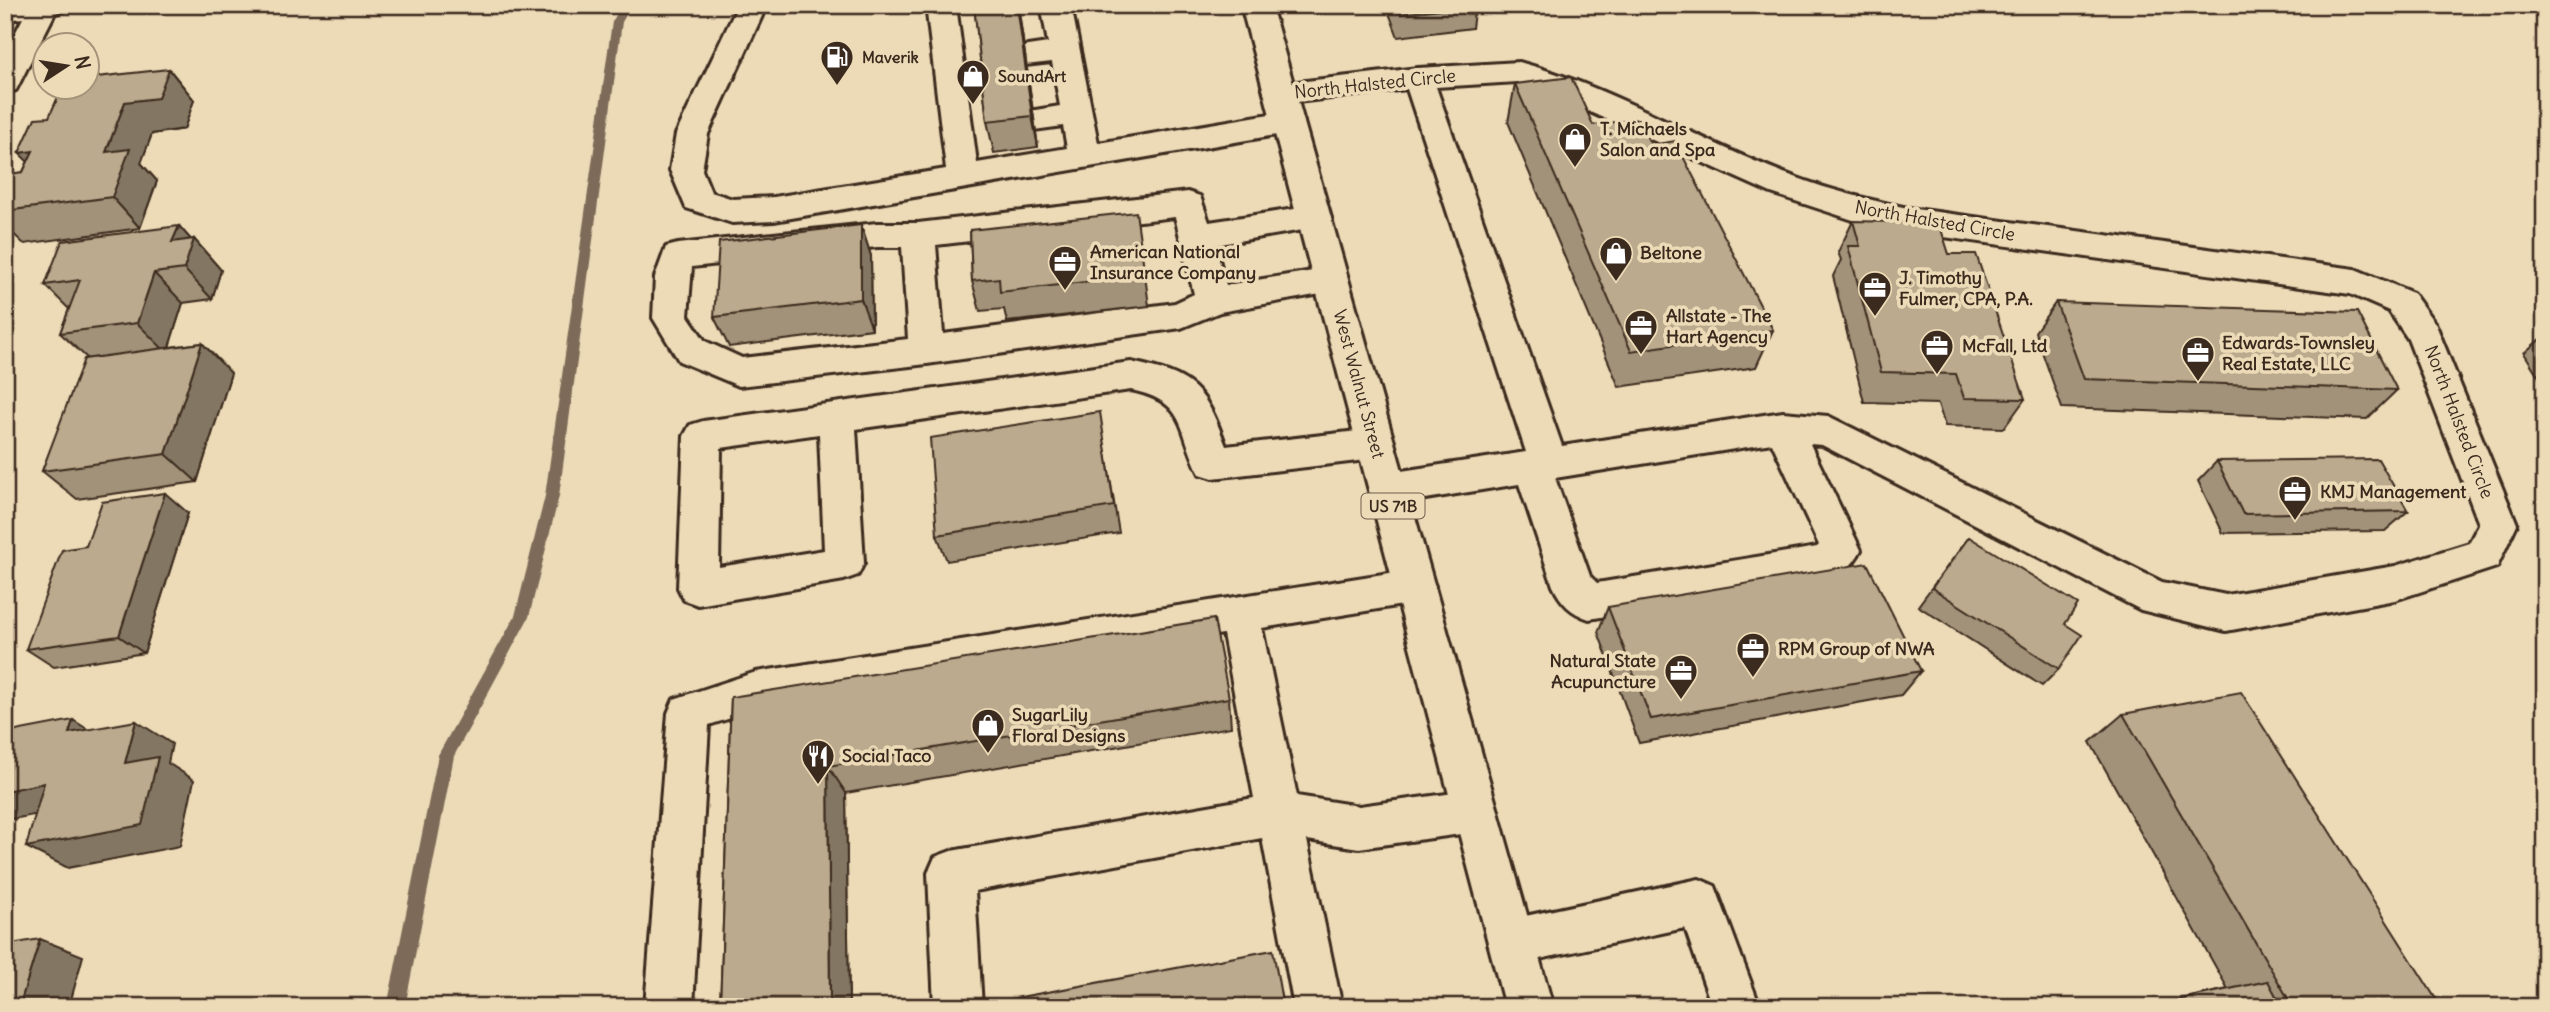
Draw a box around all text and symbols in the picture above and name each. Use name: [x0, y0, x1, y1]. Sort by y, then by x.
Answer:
north arrow: [32, 32, 102, 102]
fuel station icon: Maverik: [818, 38, 856, 87]
place label: Maverik: [862, 47, 919, 67]
text: N: [70, 54, 96, 71]
shop icon: SoundArt: [954, 57, 992, 106]
street label: North Halsted Circle: [1293, 64, 1457, 103]
place label: SoundArt: [998, 66, 1067, 86]
place label: T. Michaels Salon and Spa: [1600, 117, 1715, 161]
shop icon: T. Michaels Salon and Spa: [1556, 120, 1594, 169]
street label: North Halsted Circle: [1853, 195, 2017, 246]
shop icon: Beltone: [1597, 234, 1635, 283]
place label: American National Insurance Company: [1090, 240, 1256, 284]
place label: Beltone: [1640, 241, 1702, 264]
office icon: American National Insurance Company: [1046, 243, 1084, 292]
place label: J. Timothy Fulmer, CPA, P.A.: [1899, 266, 2033, 310]
office icon: J. Timothy Fulmer, CPA, P.A.: [1856, 269, 1894, 318]
place label: Allstate - The Hart Agency: [1666, 304, 1772, 348]
street label: West Walnut Street: [1329, 307, 1390, 461]
office icon: Allstate - The Hart Agency: [1622, 307, 1660, 356]
office icon: McFall, Ltd: [1918, 327, 1956, 376]
place label: Edwards-Townsley Real Estate, LLC: [2222, 331, 2375, 375]
place label: McFall, Ltd: [1962, 334, 2048, 357]
office icon: Edwards-Townsley Real Estate, LLC: [2179, 334, 2217, 383]
street label: North Halsted Circle: [2420, 342, 2499, 502]
office icon: KMJ Management: [2276, 473, 2314, 522]
place label: KMJ Management: [2320, 480, 2467, 503]
road number: US 71B: [1362, 494, 1424, 519]
office icon: RPM Group of NWA: [1734, 630, 1772, 679]
place label: RPM Group of NWA: [1778, 637, 1935, 660]
place label: Natural State Acupuncture: [1549, 649, 1656, 693]
office icon: Natural State Acupuncture: [1662, 652, 1700, 701]
place label: SugarLily Floral Designs: [1012, 703, 1125, 747]
shop icon: SugarLily Floral Designs: [969, 706, 1007, 755]
restaurant icon: Social Taco: [799, 737, 837, 786]
place label: Social Taco: [842, 744, 931, 767]

